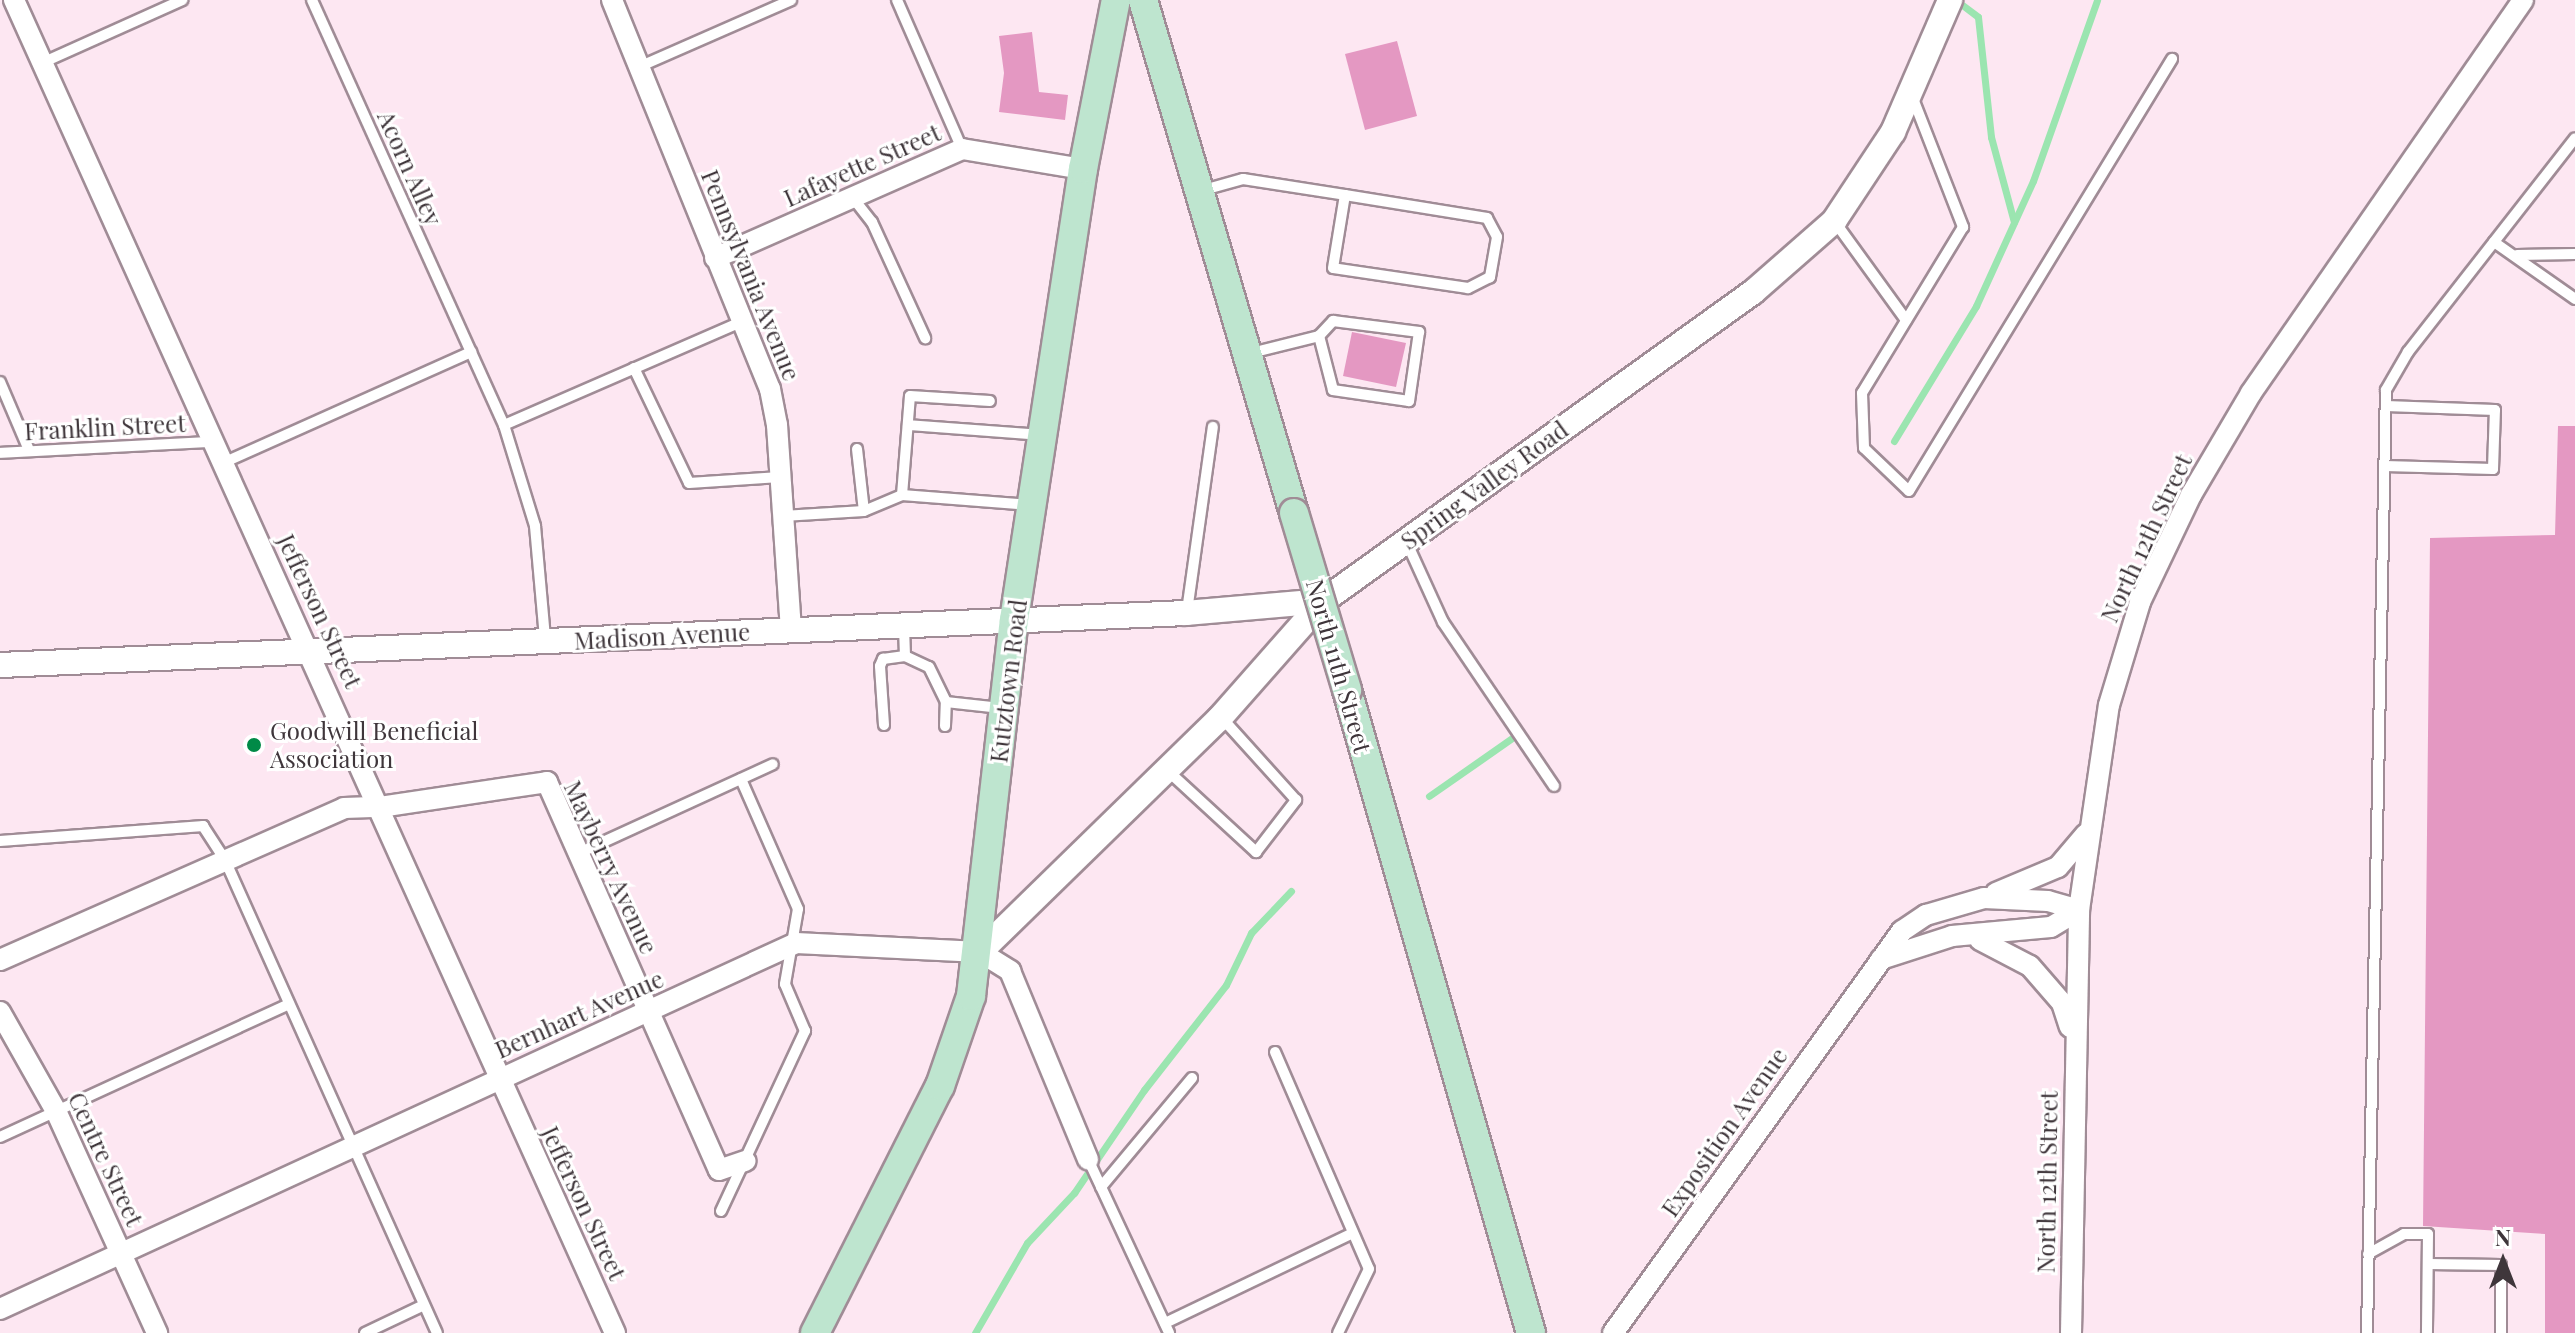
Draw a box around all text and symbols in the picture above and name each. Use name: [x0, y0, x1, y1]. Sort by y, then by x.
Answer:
street label: Acorn Alley: [372, 106, 448, 230]
street label: Lafayette Street: [779, 118, 945, 212]
street label: Pennsylvania Avenue: [695, 165, 807, 385]
street label: Franklin Street: [23, 408, 187, 446]
street label: Spring Valley Road: [1394, 414, 1574, 556]
street label: North 12th Street: [2094, 449, 2198, 627]
street label: Jefferson Street: [272, 530, 368, 692]
street label: North 11th Street: [1300, 576, 1378, 756]
street label: Kutztown Road: [984, 598, 1032, 764]
street label: Madison Avenue: [573, 617, 751, 655]
place label: Goodwill Beneficial Association: [270, 717, 478, 773]
marker: Goodwill Beneficial Association: [245, 736, 263, 754]
street label: Mayberry Avenue: [558, 775, 664, 959]
street label: Bernhart Avenue: [490, 964, 668, 1064]
street label: Exposition Avenue: [1655, 1042, 1793, 1222]
street label: Centre Street: [62, 1088, 150, 1230]
street label: North 12th Street: [2031, 1091, 2063, 1273]
street label: Jefferson Street: [536, 1122, 632, 1284]
north arrow: [2463, 1221, 2543, 1301]
text: N: [2495, 1222, 2511, 1252]

